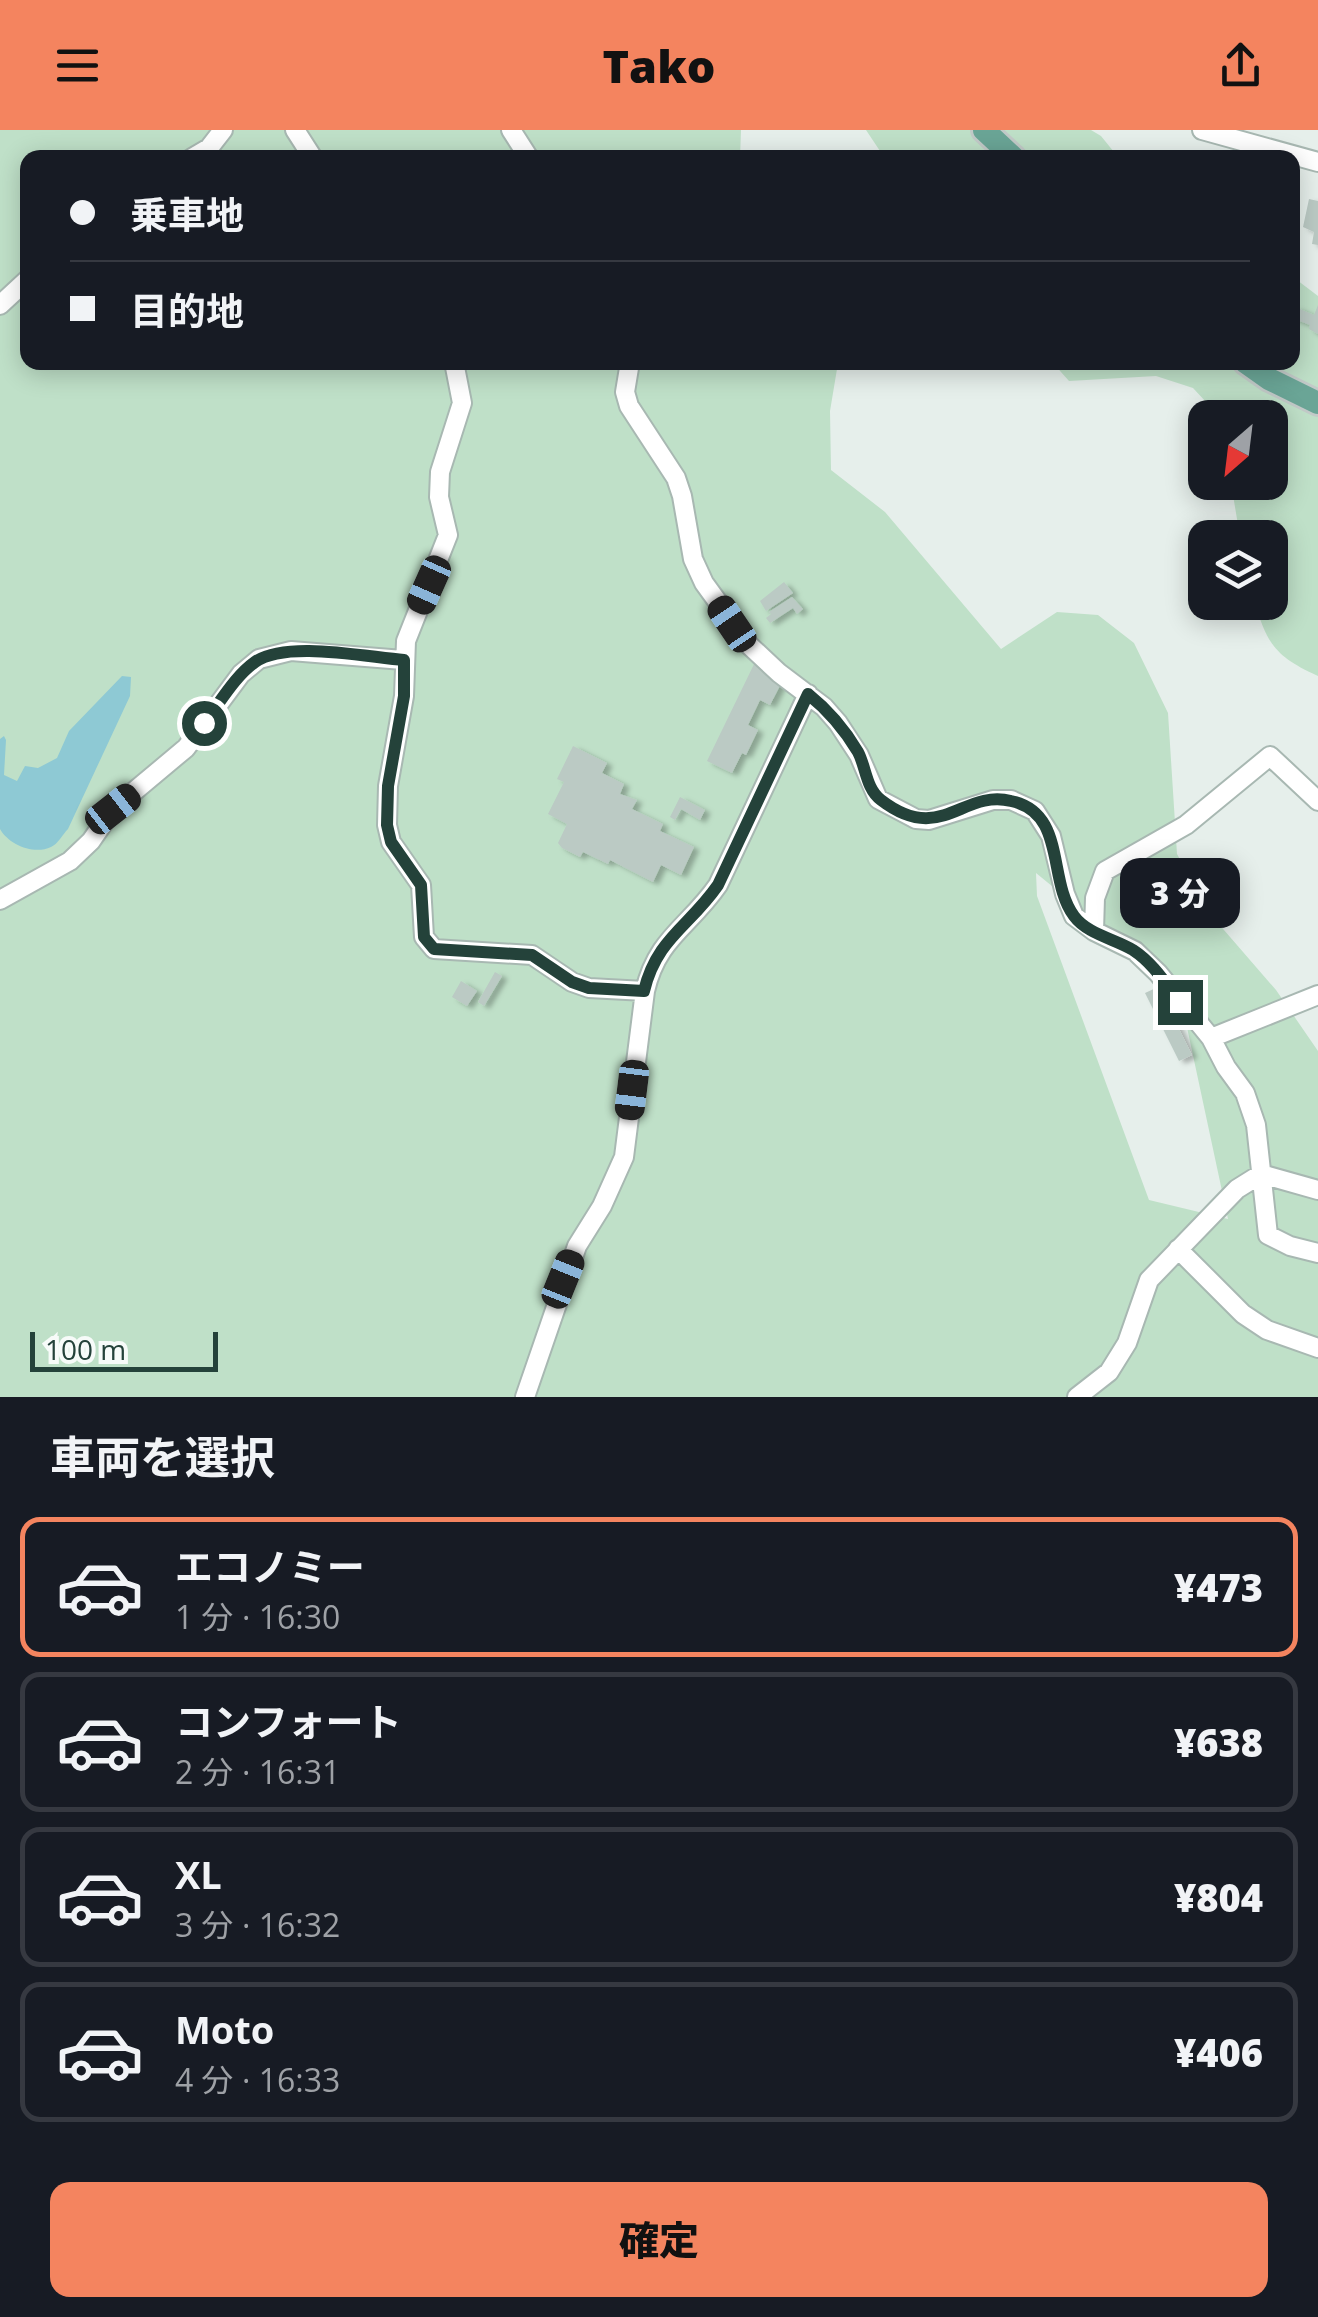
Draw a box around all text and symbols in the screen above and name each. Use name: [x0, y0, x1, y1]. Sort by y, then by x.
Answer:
text: Tako: [603, 35, 715, 96]
icon: menu: [50, 38, 105, 93]
icon: share: [1213, 38, 1268, 93]
text: 乗車地: [130, 188, 244, 240]
text: 目的地: [130, 284, 244, 336]
north arrow: [1188, 400, 1288, 500]
map controls: [1188, 400, 1288, 620]
button: layers: [1188, 520, 1288, 620]
car: [403, 551, 455, 619]
car: [703, 591, 761, 657]
route start: [182, 701, 227, 746]
car: [80, 779, 146, 839]
callout: 3 分: [1120, 857, 1240, 927]
text: 3 分: [1150, 871, 1210, 914]
route end: [1158, 980, 1203, 1025]
car: [613, 1058, 651, 1122]
car: [538, 1246, 588, 1312]
scale bar: [30, 1327, 218, 1372]
text: 100 m: [45, 1330, 126, 1368]
text: 車両を選択: [50, 1426, 275, 1487]
text: エコノミー: [175, 1540, 365, 1592]
icon: car: [55, 1542, 145, 1632]
text: ¥473: [1174, 1561, 1263, 1613]
text: 1 分 · 16:30: [175, 1595, 340, 1638]
text: コンフォート: [175, 1695, 402, 1747]
icon: car: [55, 1697, 145, 1787]
text: ¥638: [1174, 1716, 1263, 1768]
text: 2 分 · 16:31: [175, 1750, 340, 1793]
text: XL: [175, 1848, 222, 1900]
icon: car: [55, 1852, 145, 1942]
text: ¥804: [1174, 1871, 1263, 1923]
text: 3 分 · 16:32: [175, 1903, 340, 1946]
text: Moto: [175, 2003, 274, 2055]
icon: car: [55, 2007, 145, 2097]
text: ¥406: [1174, 2026, 1263, 2078]
text: 4 分 · 16:33: [175, 2058, 340, 2101]
button: 確定: [50, 2182, 1268, 2297]

